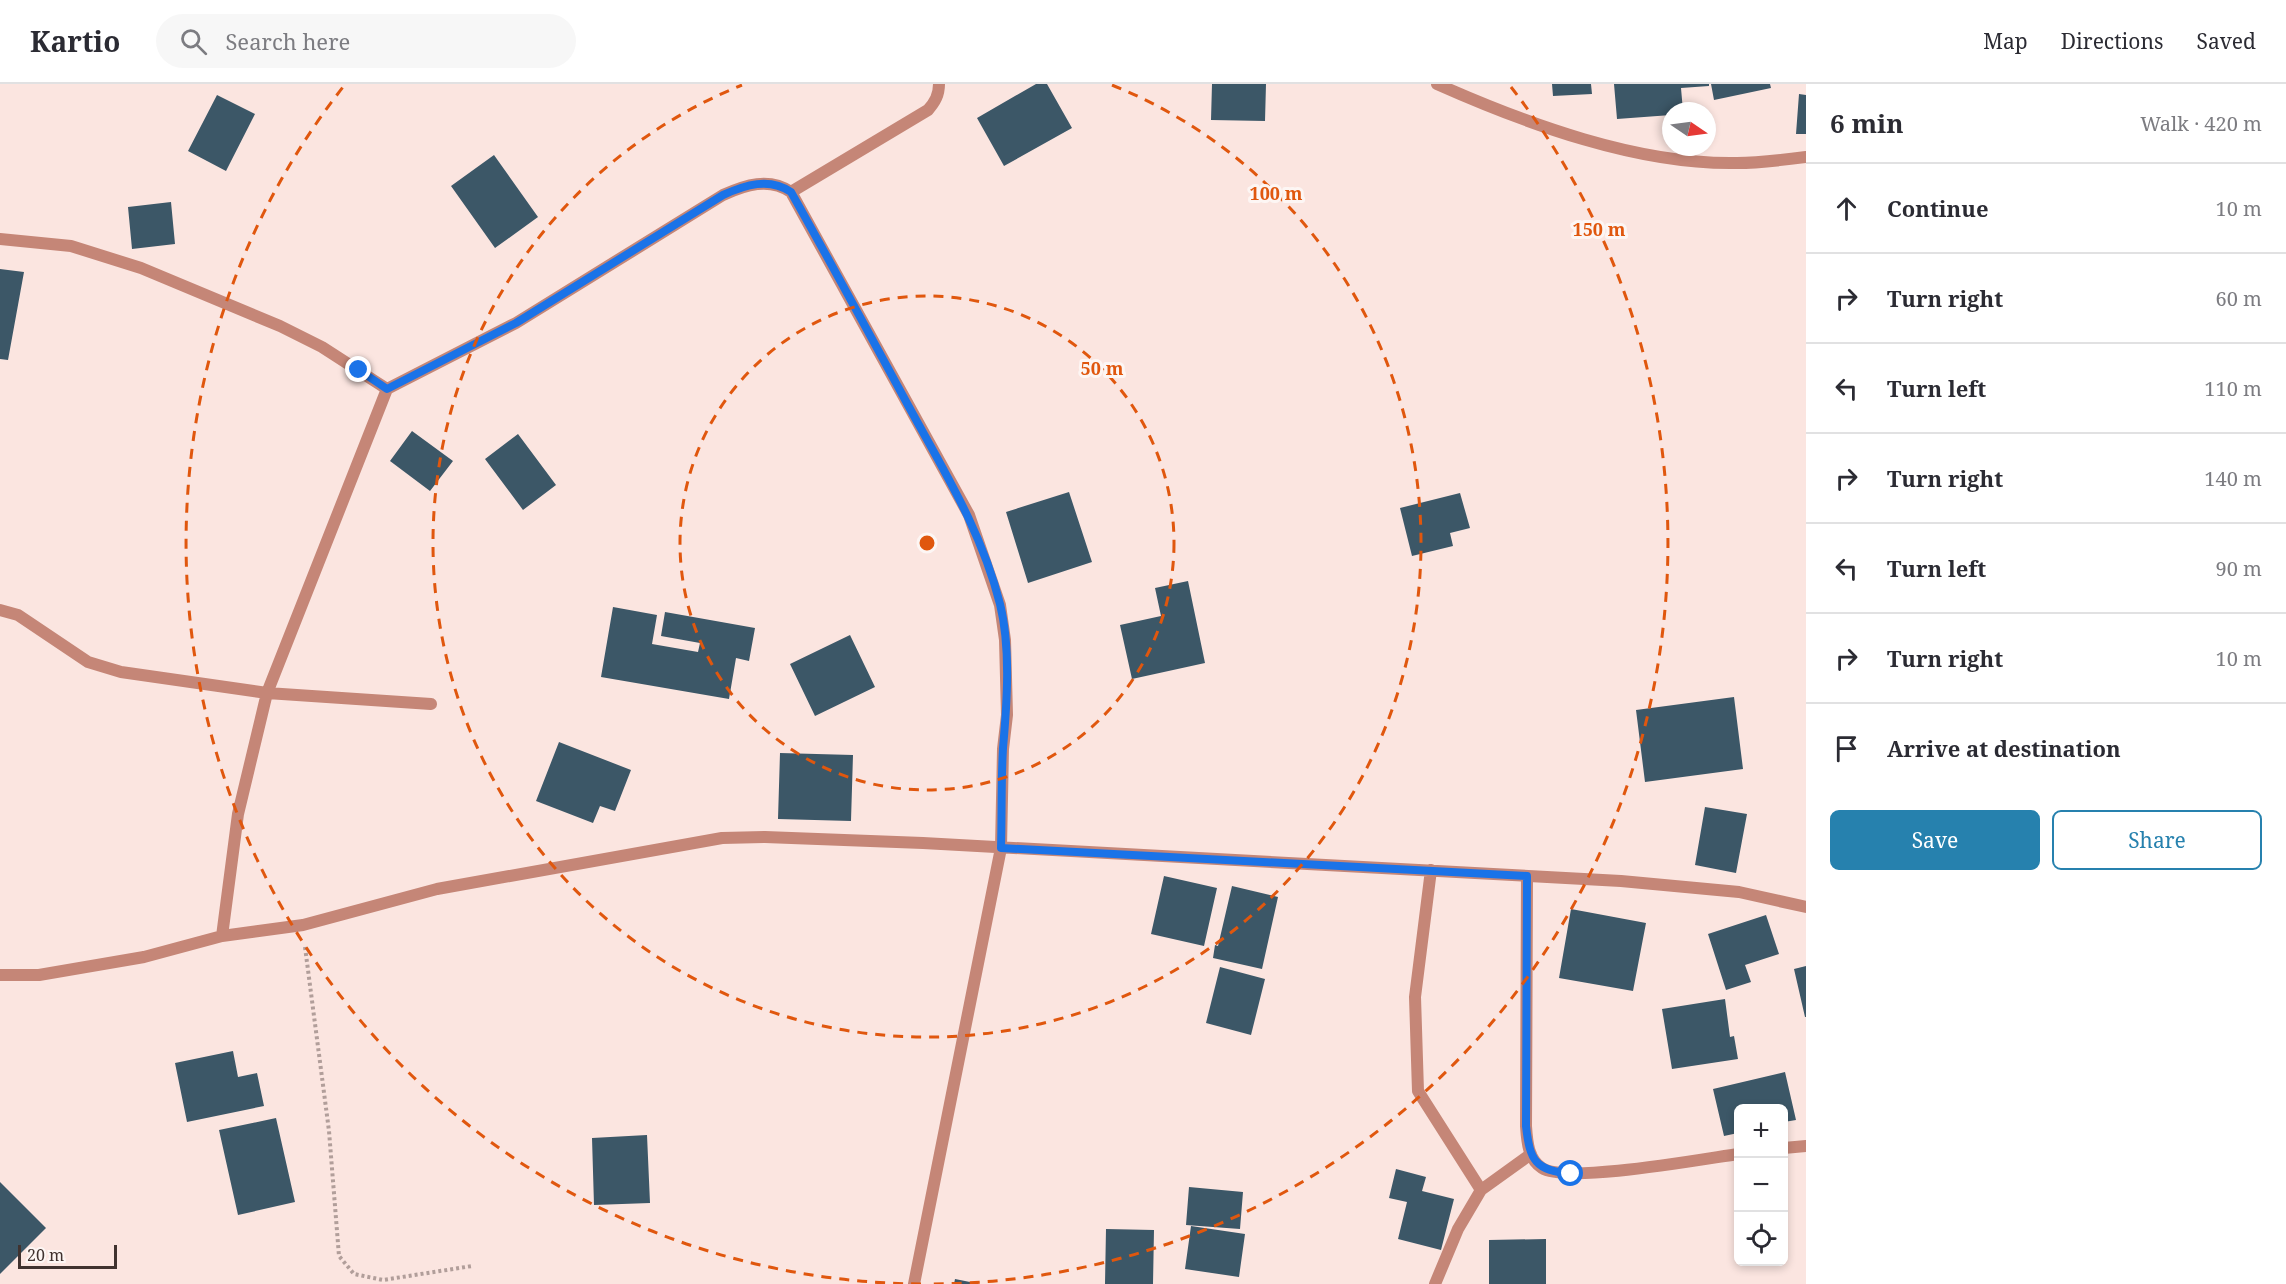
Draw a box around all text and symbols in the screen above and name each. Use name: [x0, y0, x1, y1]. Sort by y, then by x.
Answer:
search box: [156, 14, 576, 68]
text: Kartio: [30, 22, 120, 60]
icon: search: [177, 25, 210, 58]
text: Search here: [225, 26, 350, 56]
text: Map: [1983, 27, 2028, 55]
text: Directions: [2061, 27, 2163, 55]
text: Saved: [2196, 27, 2256, 55]
north arrow: [1662, 102, 1716, 156]
text: 6 min: [1830, 105, 1904, 141]
text: Walk · 420 m: [2140, 110, 2262, 137]
text: 100 m: [1250, 181, 1303, 205]
icon: ahead: [1830, 192, 1863, 225]
text: Continue: [1887, 193, 1989, 223]
text: 10 m: [2216, 195, 2262, 222]
text: 150 m: [1573, 217, 1626, 241]
icon: right: [1830, 282, 1863, 315]
text: Turn right: [1887, 283, 2003, 313]
text: 60 m: [2216, 285, 2262, 312]
route end: [345, 356, 371, 382]
text: 50 m: [1081, 356, 1124, 380]
icon: left: [1830, 372, 1863, 405]
text: Turn left: [1887, 373, 1986, 403]
text: 110 m: [2204, 375, 2262, 402]
icon: right: [1830, 462, 1863, 495]
text: Turn right: [1887, 463, 2003, 493]
text: 140 m: [2204, 465, 2262, 492]
centre of rings: [917, 533, 937, 553]
icon: left: [1830, 552, 1863, 585]
text: Turn left: [1887, 553, 1986, 583]
text: 90 m: [2216, 555, 2262, 582]
icon: right: [1830, 642, 1863, 675]
text: Turn right: [1887, 643, 2003, 673]
text: 10 m: [2216, 645, 2262, 672]
icon: arrive: [1830, 732, 1863, 765]
text: Arrive at destination: [1887, 733, 2121, 763]
button: Save: [1830, 810, 2040, 870]
button: Share: [2052, 810, 2262, 870]
map controls: [1734, 1104, 1788, 1266]
button: +: [1734, 1104, 1788, 1158]
button: −: [1734, 1158, 1788, 1212]
route start: [1557, 1160, 1583, 1186]
button: locate: [1734, 1212, 1788, 1266]
scale bar: [18, 1242, 117, 1270]
text: 20 m: [27, 1244, 64, 1266]

